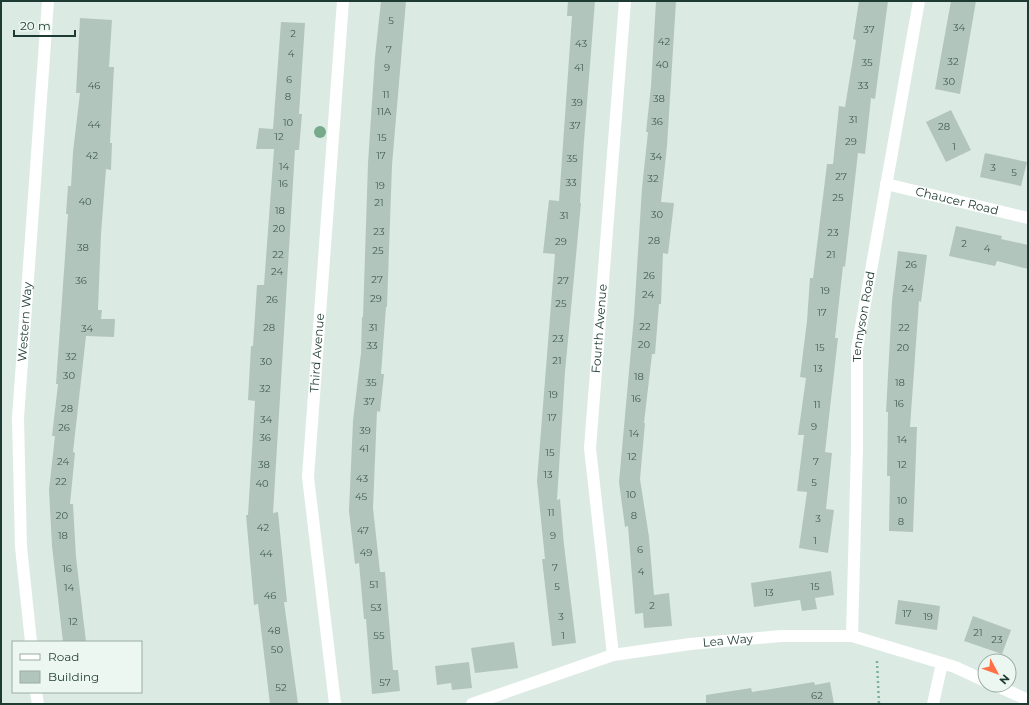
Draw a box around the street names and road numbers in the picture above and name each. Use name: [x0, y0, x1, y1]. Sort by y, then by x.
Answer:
street label: Chaucer Road: [914, 183, 1000, 218]
street label: Tennyson Road: [849, 270, 878, 362]
street label: Western Way: [14, 281, 35, 362]
street label: Fourth Avenue: [588, 283, 610, 374]
street label: Third Avenue: [306, 313, 327, 393]
street label: Lea Way: [702, 630, 754, 650]

